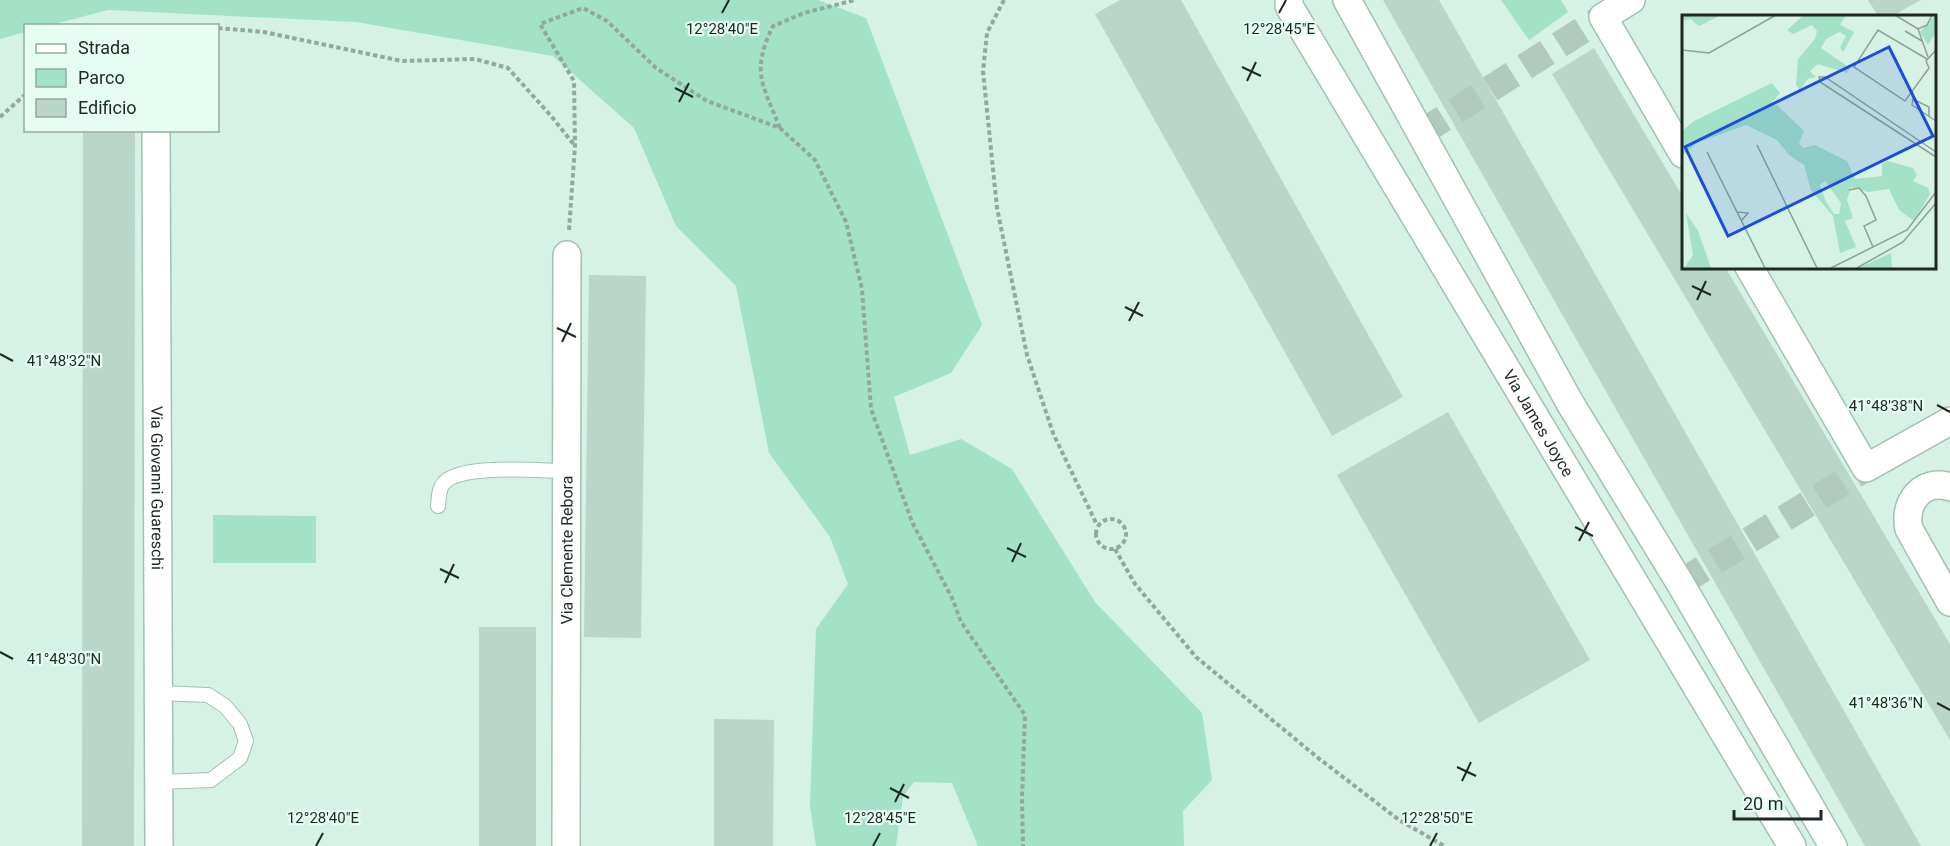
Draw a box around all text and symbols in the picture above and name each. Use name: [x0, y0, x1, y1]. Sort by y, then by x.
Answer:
inset map: [1682, 15, 1935, 268]
text: 12°28'40"E: [686, 20, 759, 38]
text: 12°28'45"E: [1243, 20, 1316, 38]
legend: [24, 24, 219, 132]
text: Strada: [78, 37, 130, 58]
text: Parco: [78, 67, 125, 88]
text: Edificio: [78, 97, 137, 118]
text: 41°48'32"N: [27, 352, 101, 370]
street label: Via James Joyce: [1499, 366, 1578, 480]
text: 41°48'38"N: [1849, 397, 1923, 415]
street label: Via Giovanni Guareschi: [148, 406, 167, 570]
street label: Via Clemente Rebora: [557, 476, 576, 624]
text: 41°48'30"N: [27, 650, 101, 668]
text: 41°48'36"N: [1849, 694, 1923, 712]
scale bar: [1734, 783, 1821, 821]
text: 20 m: [1743, 793, 1783, 814]
text: 12°28'40"E: [287, 809, 360, 827]
text: 12°28'45"E: [844, 809, 917, 827]
text: 12°28'50"E: [1401, 809, 1474, 827]

